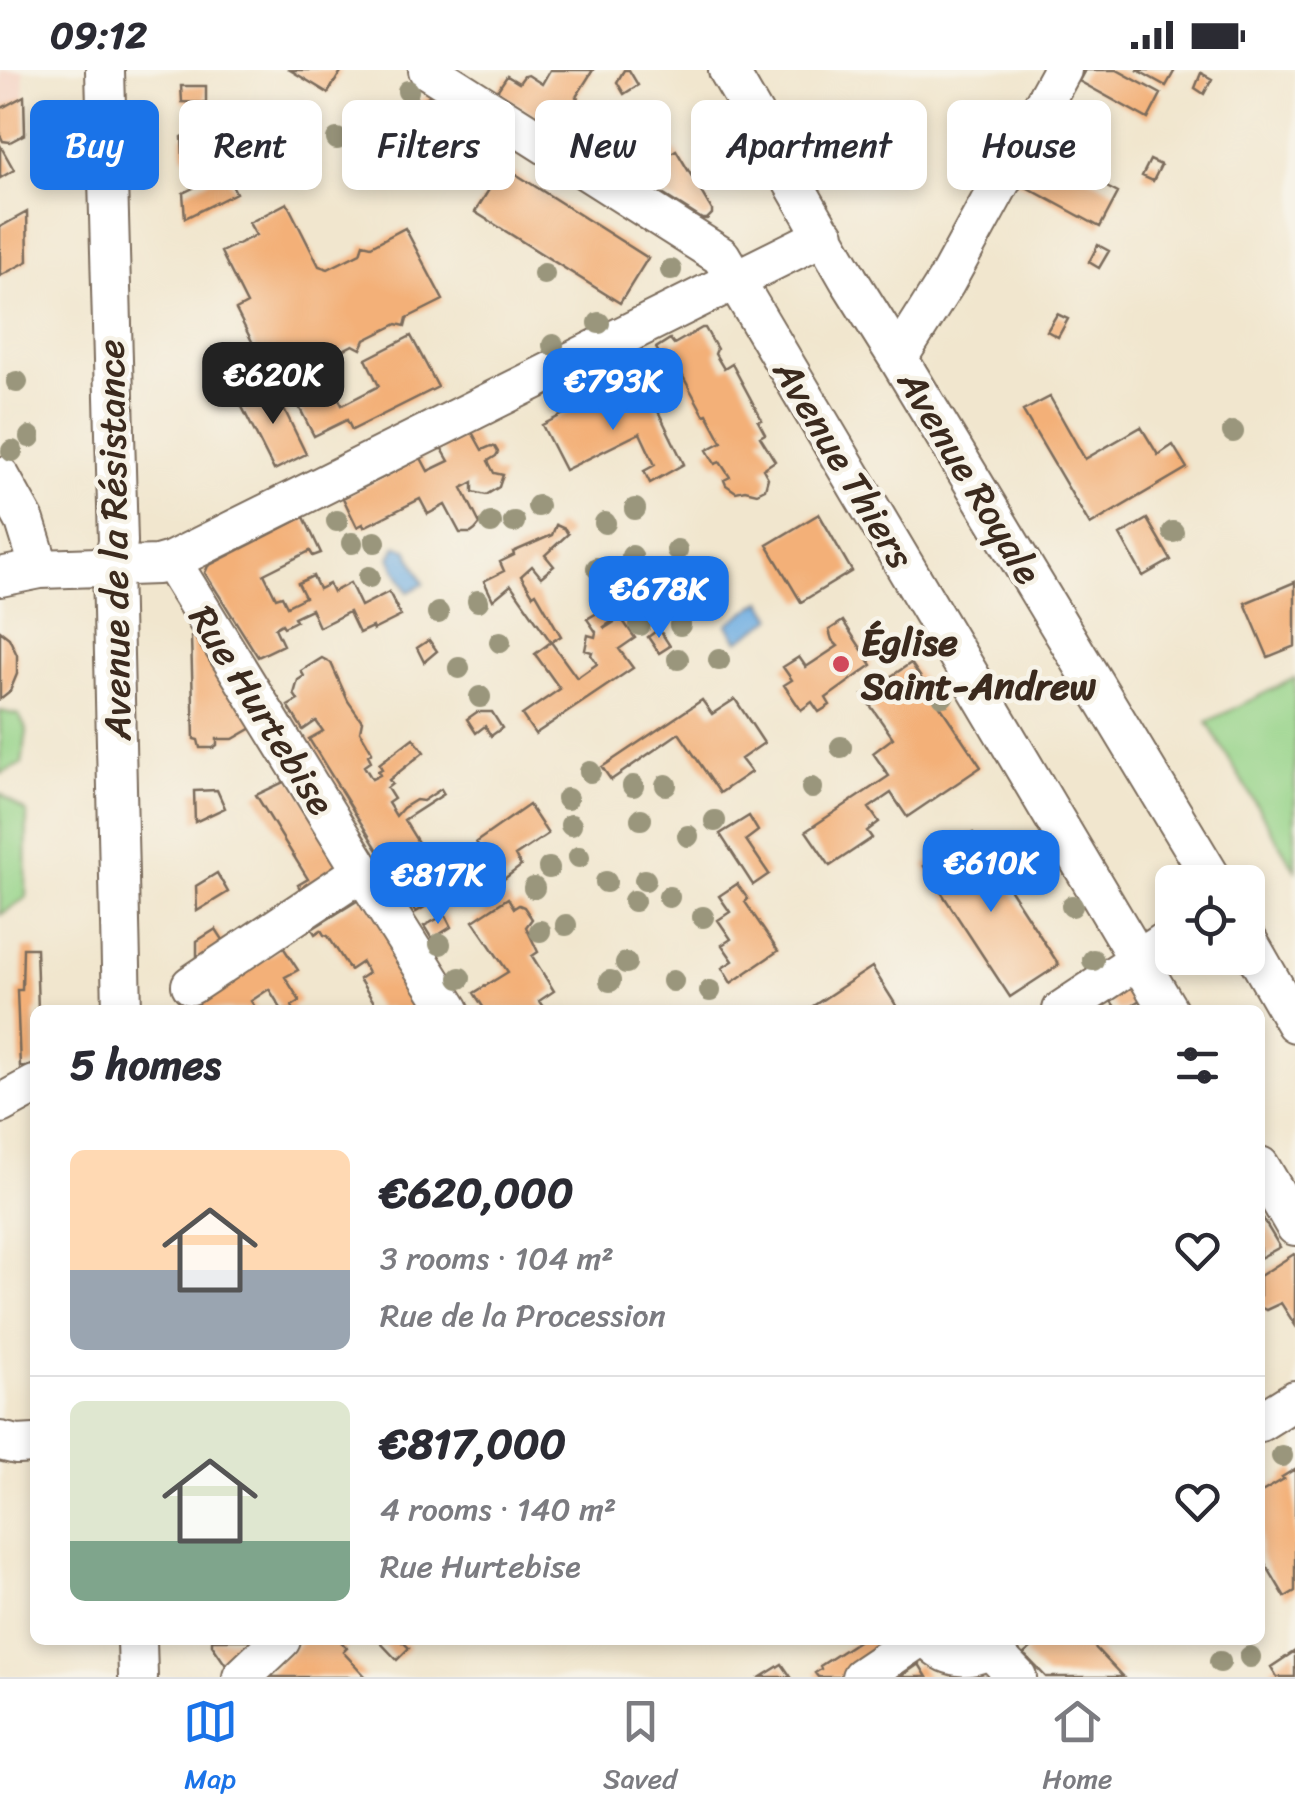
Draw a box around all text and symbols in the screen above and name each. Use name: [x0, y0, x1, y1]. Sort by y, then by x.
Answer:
text: 09:12: [50, 2, 147, 69]
chip: Buy: [30, 100, 159, 190]
chip: Rent: [179, 100, 322, 190]
chip: Filters: [342, 100, 515, 190]
chip: New: [535, 100, 671, 190]
chip: Apartment: [691, 100, 927, 190]
chip: House: [947, 100, 1111, 190]
street label: Avenue de la Résistance: [78, 339, 152, 742]
pin: €620K: [203, 342, 343, 427]
street label: Avenue Thiers: [754, 345, 933, 583]
text: €620K: [224, 346, 322, 403]
pin: €793K: [543, 348, 683, 433]
text: €793K: [565, 352, 661, 409]
street label: Avenue Royale: [878, 356, 1060, 598]
pin: €678K: [589, 556, 729, 641]
text: €678K: [611, 560, 707, 617]
street label: Rue Hurtebise: [170, 591, 353, 829]
place label: Église Saint-Andrew: [860, 609, 1097, 720]
marker: Église Saint-Andrew: [830, 653, 852, 675]
pin: €610K: [921, 830, 1061, 915]
text: €610K: [945, 834, 1037, 891]
pin: €817K: [368, 842, 508, 927]
text: €817K: [392, 846, 484, 903]
map controls: [1155, 865, 1265, 975]
button: locate: [1155, 865, 1265, 975]
text: 5 homes: [70, 1028, 221, 1102]
icon: filters: [1170, 1038, 1225, 1093]
text: €620,000: [380, 1156, 573, 1230]
icon: home: [150, 1190, 270, 1310]
icon: heart: [1170, 1223, 1225, 1278]
text: 3 rooms · 104 m²: [380, 1230, 614, 1287]
text: Rue de la Procession: [380, 1287, 666, 1344]
text: €817,000: [380, 1407, 566, 1481]
icon: home: [150, 1441, 270, 1561]
icon: heart: [1170, 1474, 1225, 1529]
text: 4 rooms · 140 m²: [380, 1481, 616, 1538]
text: Rue Hurtebise: [380, 1538, 581, 1595]
tab: Map: [183, 1694, 238, 1803]
tab: Saved: [603, 1694, 677, 1803]
tab: Home: [1042, 1694, 1112, 1803]

